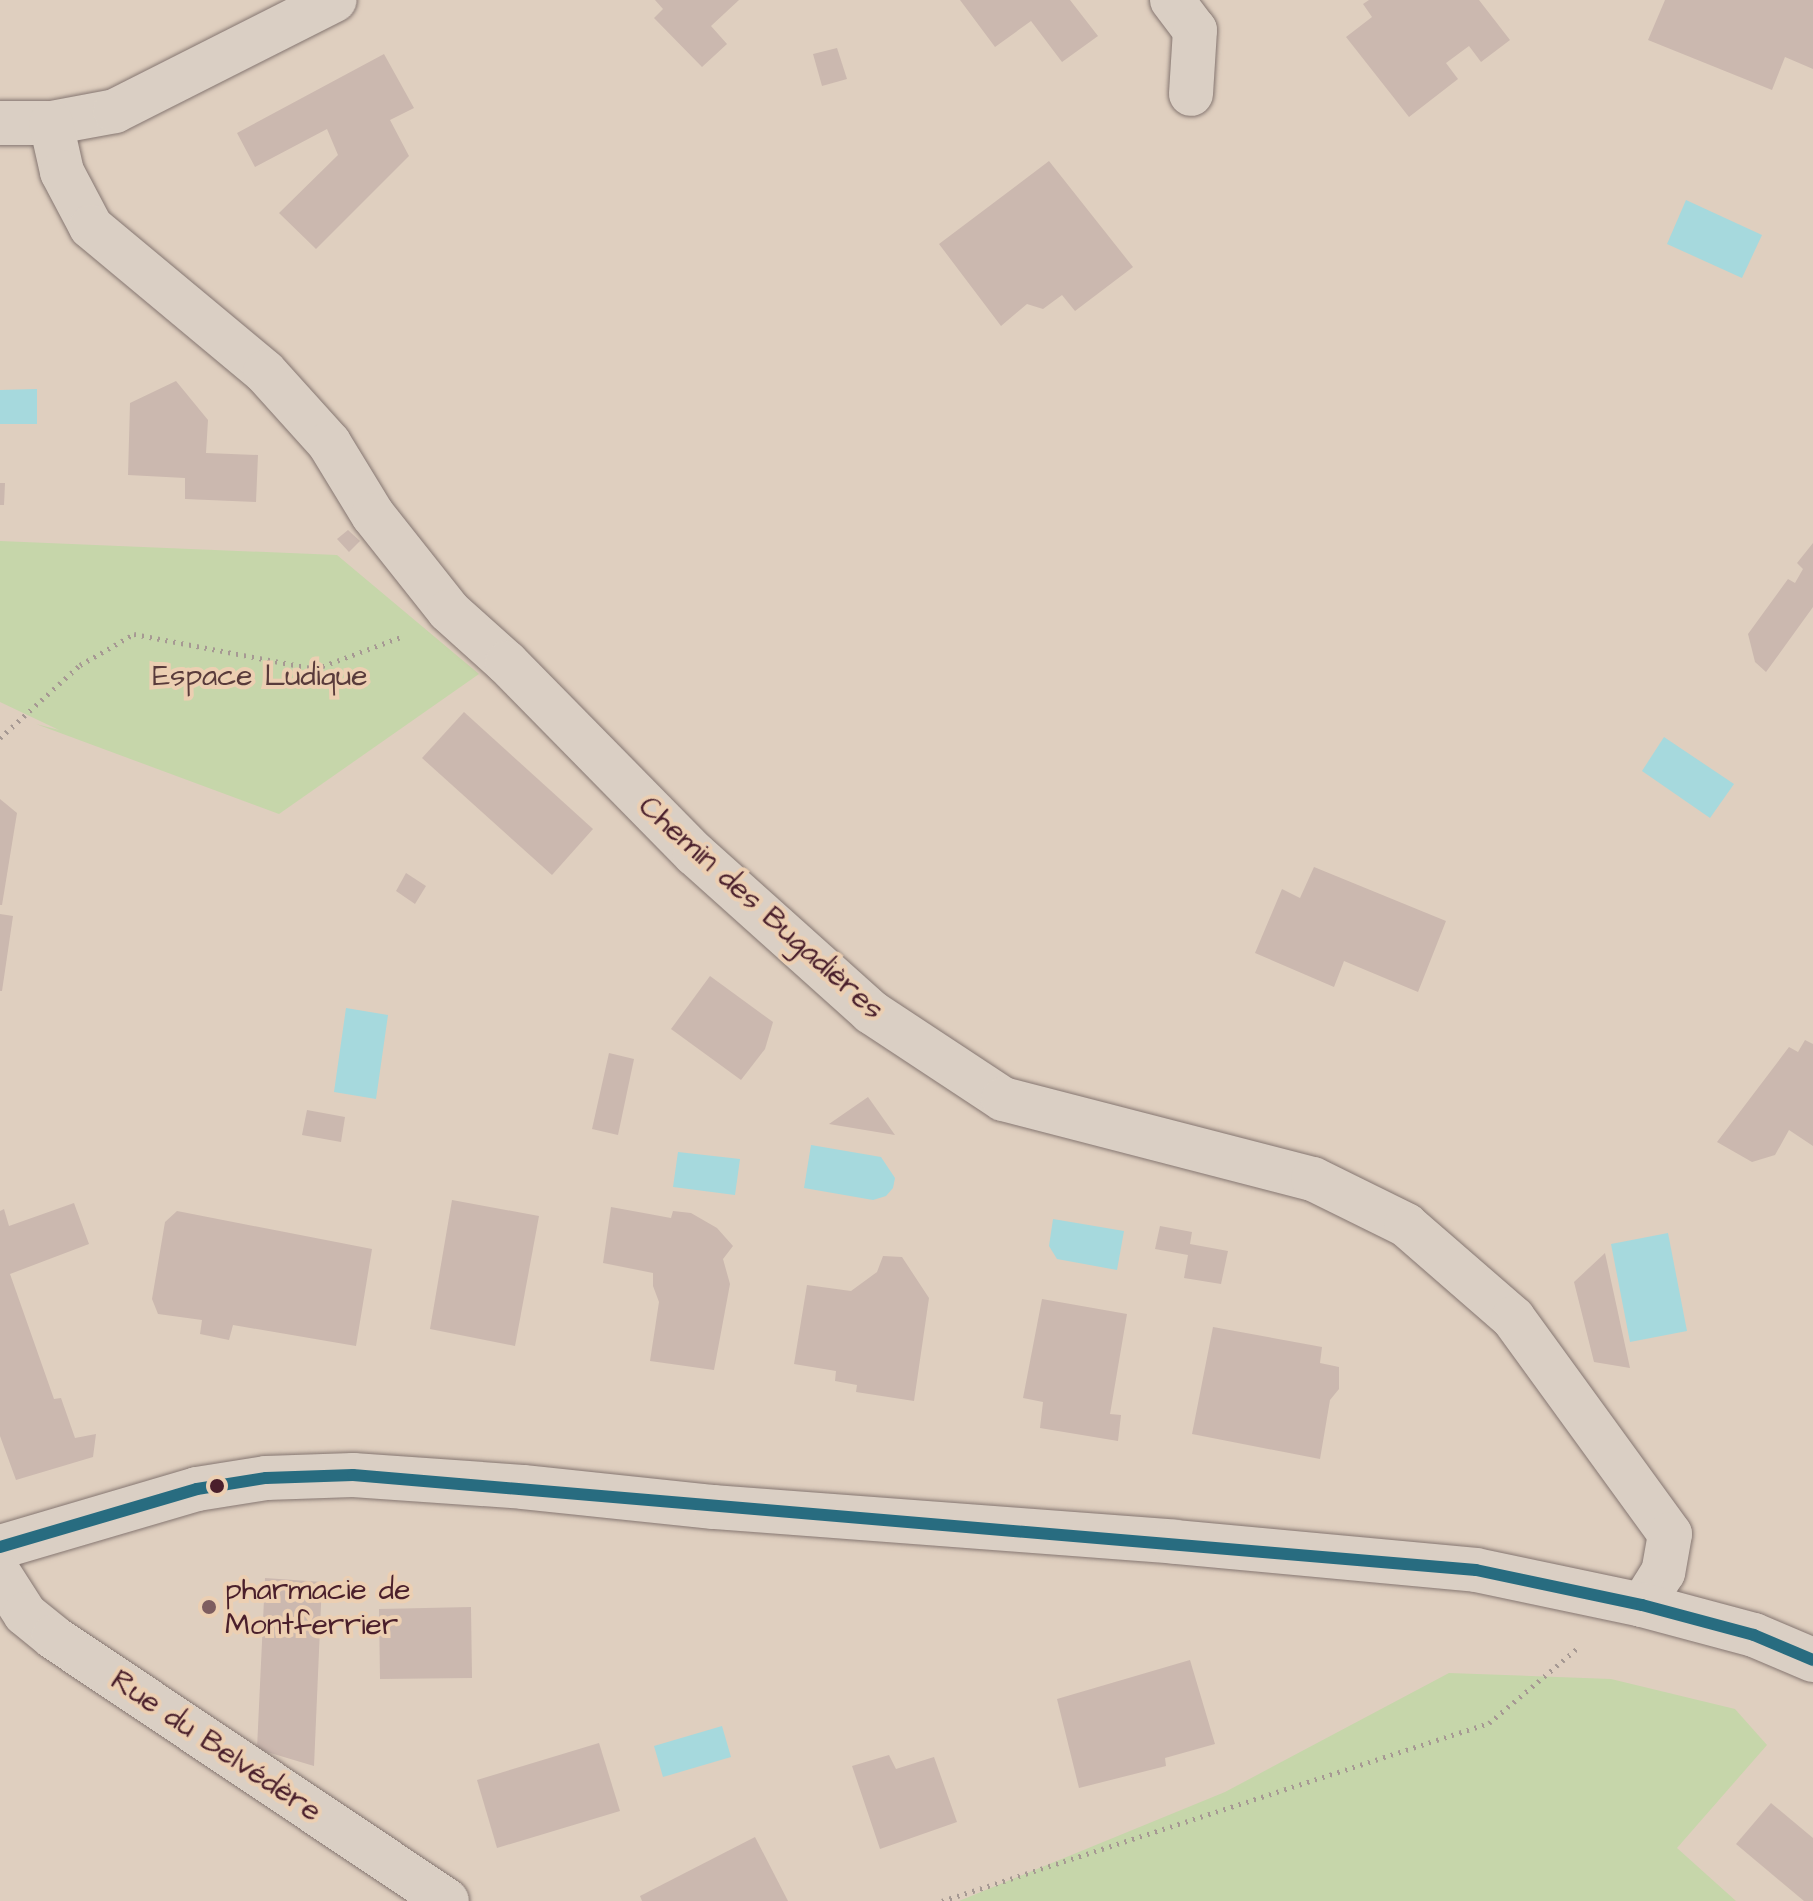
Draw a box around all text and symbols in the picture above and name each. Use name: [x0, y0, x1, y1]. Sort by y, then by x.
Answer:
park label: Espace Ludique: [153, 658, 367, 694]
street label: Chemin des Bugadières: [631, 789, 891, 1027]
unlabelled marker: [209, 1478, 225, 1494]
place label: pharmacie de Montferrier: [225, 1572, 410, 1642]
marker: pharmacie de Montferrier: [200, 1598, 218, 1616]
street label: Rue du Belvédère: [104, 1662, 328, 1830]

